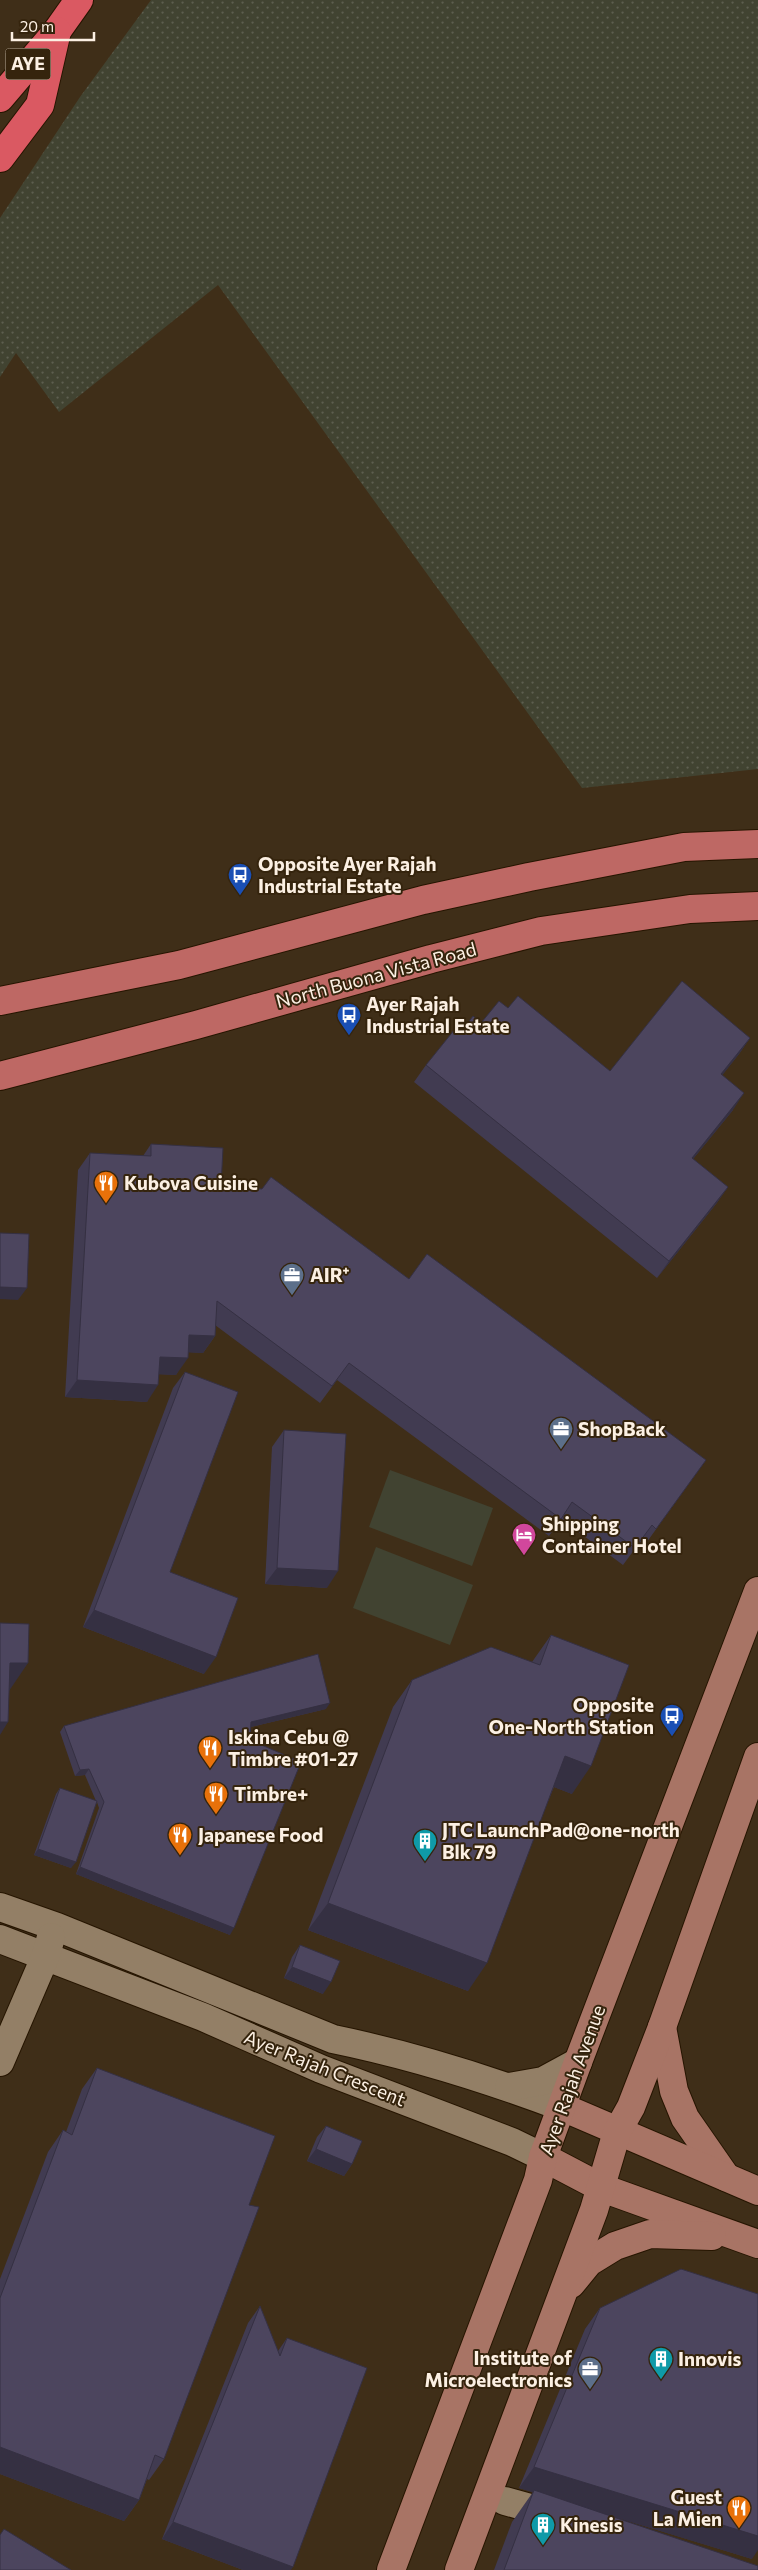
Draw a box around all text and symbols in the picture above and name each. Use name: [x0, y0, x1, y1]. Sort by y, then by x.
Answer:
scale bar: [12, 10, 95, 42]
text: 20 m: [20, 17, 54, 35]
road number: AYE: [5, 49, 50, 80]
place label: Opposite Ayer Rajah Industrial Estate: [258, 852, 436, 897]
bus stop icon: Opposite Ayer Rajah Industrial Estate: [227, 862, 253, 896]
street label: North Buona Vista Road: [273, 937, 479, 1012]
place label: Ayer Rajah Industrial Estate: [366, 992, 510, 1037]
bus stop icon: Ayer Rajah Industrial Estate: [336, 1002, 362, 1036]
restaurant icon: Kubova Cuisine: [93, 1170, 119, 1204]
place label: Kubova Cuisine: [124, 1171, 258, 1194]
office icon: AIR⁺: [279, 1262, 305, 1296]
place label: AIR⁺: [310, 1263, 350, 1286]
office icon: ShopBack: [548, 1416, 574, 1450]
place label: ShopBack: [578, 1417, 666, 1440]
place label: Shipping Container Hotel: [542, 1512, 682, 1557]
hotel icon: Shipping Container Hotel: [511, 1522, 537, 1556]
place label: Opposite One-North Station: [488, 1693, 654, 1738]
bus stop icon: Opposite One-North Station: [659, 1703, 685, 1737]
place label: Iskina Cebu @ Timbre #01-27: [228, 1725, 358, 1770]
restaurant icon: Iskina Cebu @ Timbre #01-27: [197, 1735, 223, 1769]
restaurant icon: Timbre+: [203, 1781, 229, 1815]
place label: Timbre+: [234, 1782, 308, 1805]
place label: JTC LaunchPad@one-north Blk 79: [442, 1818, 680, 1863]
restaurant icon: Japanese Food: [167, 1822, 193, 1856]
place label: Japanese Food: [198, 1823, 323, 1846]
building icon: JTC LaunchPad@one-north Blk 79: [412, 1828, 438, 1862]
street label: Ayer Rajah Avenue: [534, 2001, 609, 2158]
street label: Ayer Rajah Crescent: [241, 2025, 409, 2111]
place label: Institute of Microelectronics: [425, 2346, 572, 2391]
building icon: Innovis: [648, 2346, 674, 2380]
place label: Innovis: [678, 2347, 742, 2370]
office icon: Institute of Microelectronics: [577, 2356, 603, 2390]
place label: Guest La Mien: [653, 2485, 722, 2530]
restaurant icon: Guest La Mien: [726, 2495, 752, 2529]
building icon: Kinesis: [530, 2512, 556, 2546]
place label: Kinesis: [560, 2513, 623, 2536]

